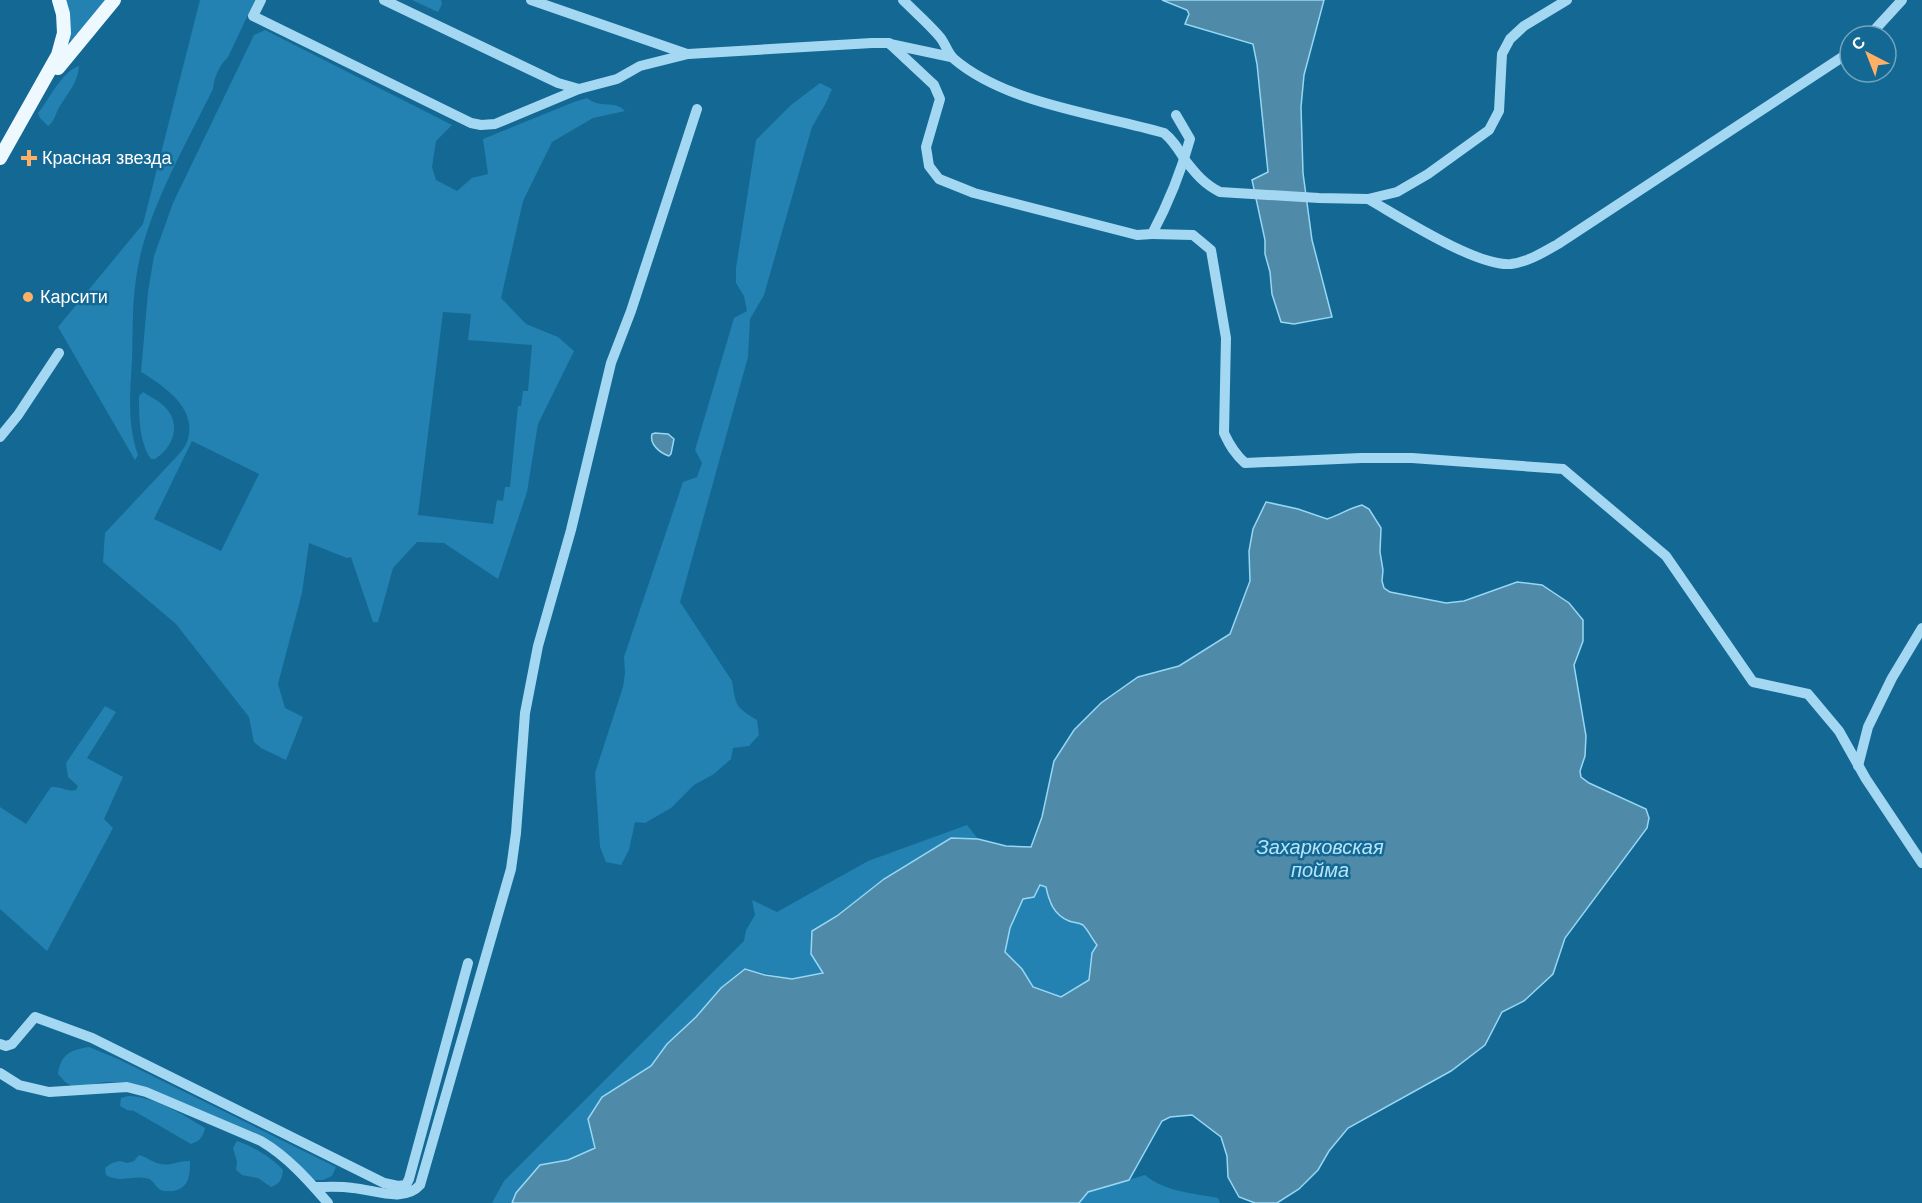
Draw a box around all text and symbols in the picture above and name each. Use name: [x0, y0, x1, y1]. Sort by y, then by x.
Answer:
north arrow: [1838, 24, 1898, 84]
text: С: [1847, 31, 1870, 55]
place label: Красная звезда: [42, 146, 173, 170]
marker: Красная звезда: [20, 149, 38, 167]
place label: Карсити: [40, 285, 108, 309]
marker: Карсити: [21, 290, 35, 304]
water label: Захарковская пойма: [1256, 834, 1384, 883]

